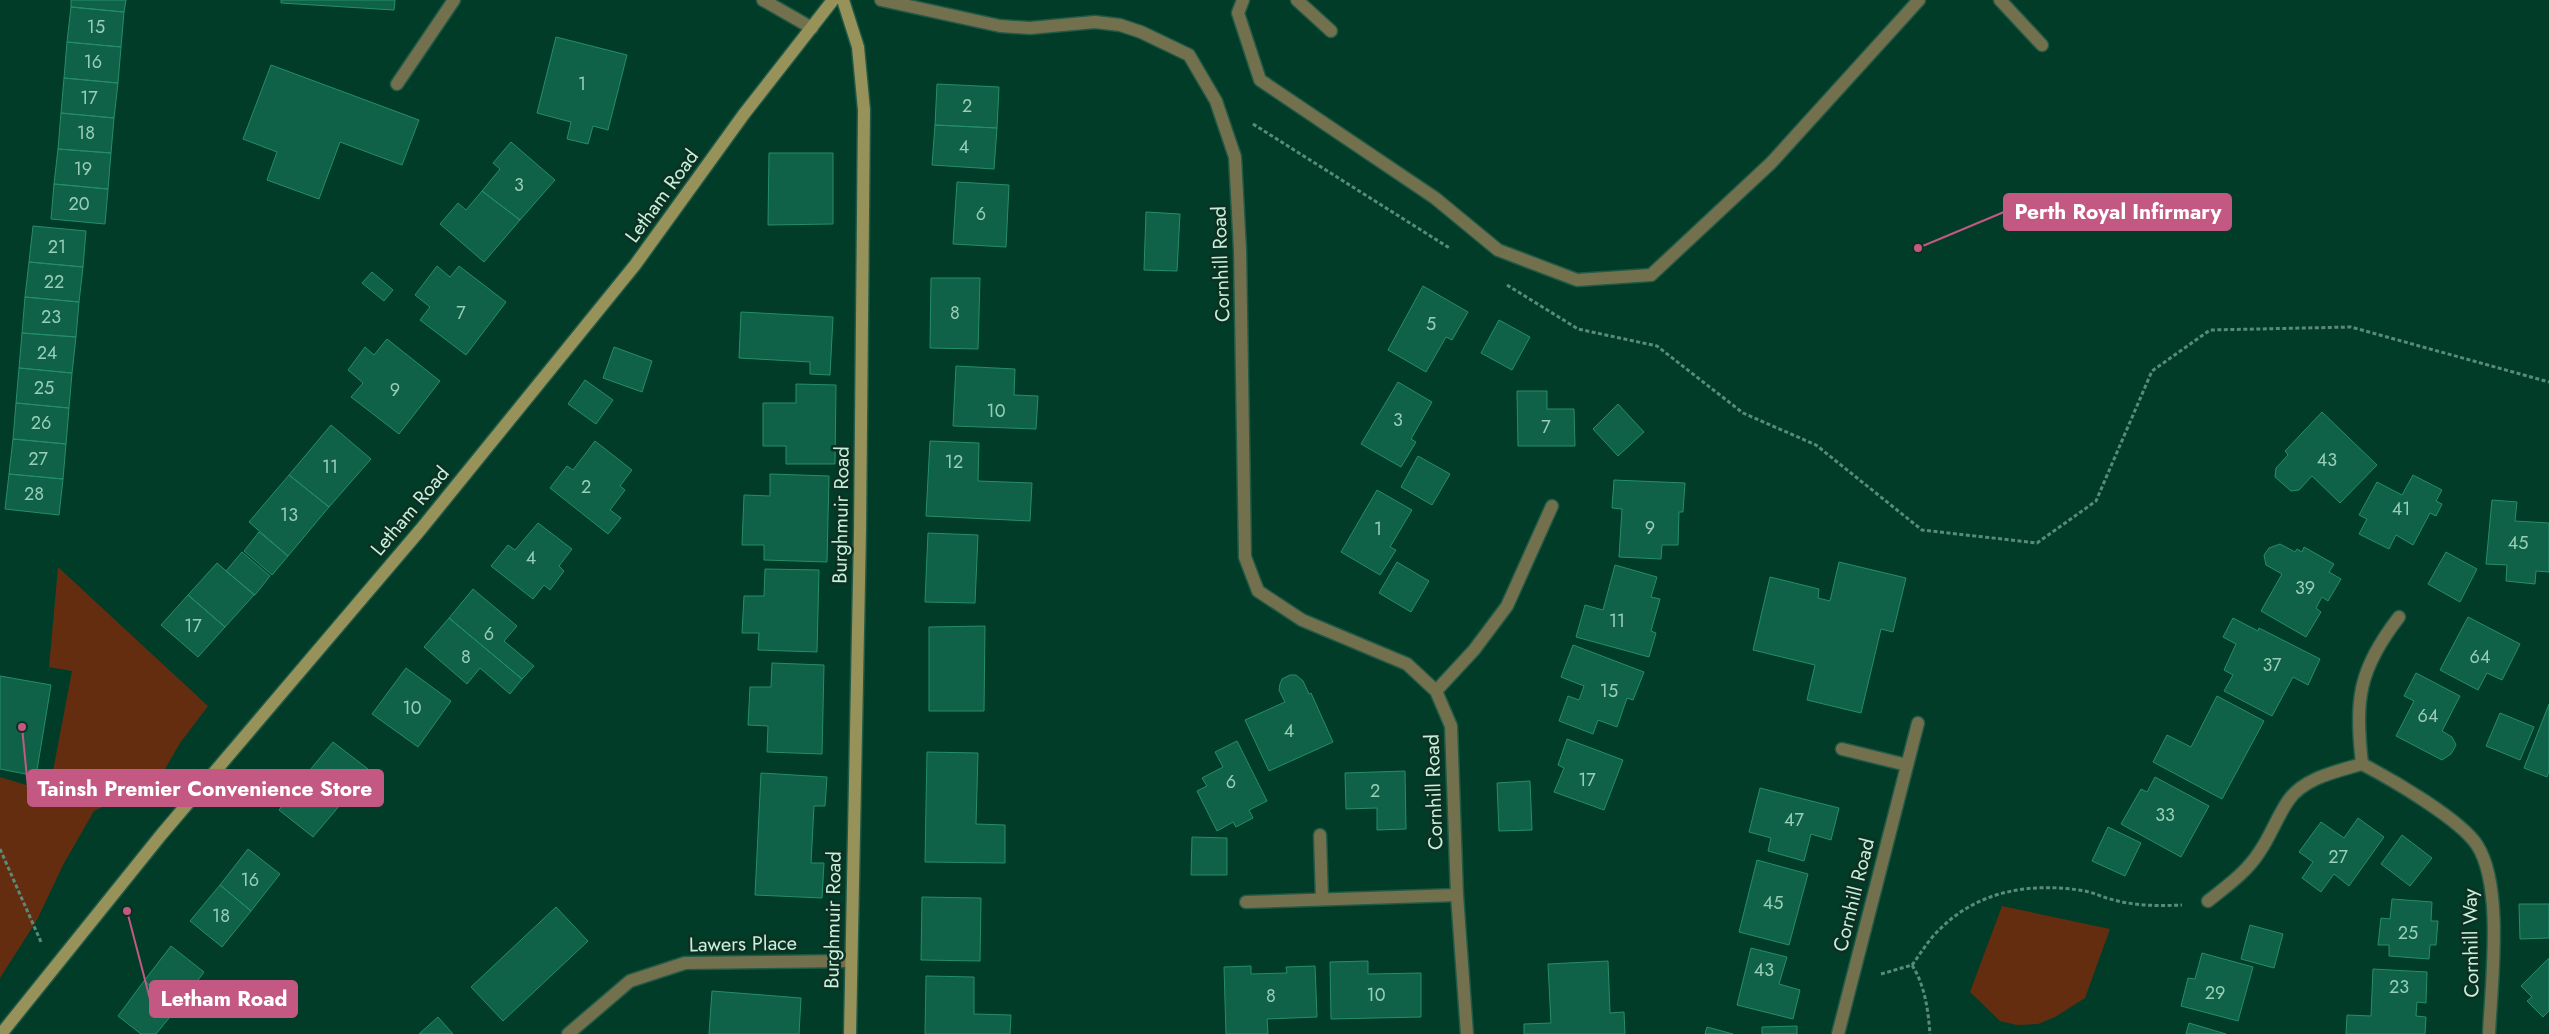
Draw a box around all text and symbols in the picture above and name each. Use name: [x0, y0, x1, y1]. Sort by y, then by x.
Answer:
house number: 15: [87, 14, 105, 40]
house number: 16: [84, 49, 102, 75]
house number: 1: [578, 71, 586, 97]
house number: 17: [80, 85, 98, 111]
house number: 2: [962, 93, 972, 119]
house number: 18: [77, 120, 95, 146]
house number: 4: [959, 134, 969, 160]
street label: Letham Road: [618, 143, 706, 249]
house number: 19: [74, 156, 92, 182]
house number: 3: [514, 172, 524, 198]
house number: 20: [68, 191, 90, 217]
callout: Perth Royal Infirmary: [2004, 194, 2231, 230]
text: Perth Royal Infirmary: [2014, 197, 2223, 227]
house number: 6: [976, 201, 986, 227]
street label: Cornhill Road: [1204, 206, 1238, 322]
house number: 21: [48, 234, 66, 260]
house number: 22: [44, 269, 64, 295]
house number: 7: [456, 300, 466, 326]
house number: 8: [950, 300, 960, 326]
house number: 23: [41, 304, 61, 330]
house number: 5: [1426, 311, 1436, 337]
house number: 24: [37, 340, 57, 366]
house number: 25: [34, 375, 54, 401]
house number: 9: [390, 377, 400, 403]
house number: 10: [987, 398, 1006, 424]
house number: 3: [1393, 407, 1403, 433]
house number: 26: [31, 410, 51, 436]
house number: 7: [1541, 414, 1551, 440]
house number: 27: [28, 446, 48, 472]
street label: Burghmuir Road: [825, 446, 857, 584]
house number: 43: [2317, 447, 2337, 473]
house number: 12: [945, 449, 963, 475]
house number: 11: [322, 454, 338, 480]
street label: Letham Road: [364, 460, 456, 562]
house number: 2: [581, 474, 591, 500]
house number: 28: [24, 481, 44, 507]
house number: 41: [2392, 496, 2410, 522]
house number: 13: [280, 502, 298, 528]
house number: 9: [1645, 515, 1655, 541]
house number: 1: [1374, 516, 1382, 542]
house number: 45: [2508, 530, 2528, 556]
house number: 4: [526, 545, 536, 571]
house number: 39: [2295, 575, 2315, 601]
house number: 11: [1609, 608, 1625, 634]
house number: 17: [184, 613, 202, 639]
house number: 6: [484, 621, 494, 647]
house number: 8: [461, 644, 471, 670]
house number: 64: [2470, 644, 2490, 670]
house number: 37: [2262, 652, 2282, 678]
house number: 15: [1600, 678, 1618, 704]
house number: 10: [403, 695, 422, 721]
house number: 64: [2418, 703, 2438, 729]
house number: 4: [1284, 718, 1294, 744]
street label: Cornhill Road: [1417, 734, 1451, 850]
house number: 17: [1578, 767, 1596, 793]
house number: 6: [1226, 769, 1236, 795]
callout: Tainsh Premier Convenience Store: [28, 770, 383, 806]
text: Tainsh Premier Convenience Store: [38, 774, 372, 804]
house number: 2: [1370, 778, 1380, 804]
house number: 33: [2155, 802, 2175, 828]
house number: 47: [1784, 807, 1805, 833]
street label: Cornhill Road: [1826, 835, 1882, 955]
house number: 27: [2328, 844, 2348, 870]
street label: Burghmuir Road: [817, 851, 849, 989]
house number: 16: [241, 867, 259, 893]
street label: Cornhill Way: [2456, 888, 2486, 998]
house number: 45: [1763, 890, 1783, 916]
house number: 18: [212, 903, 230, 929]
house number: 25: [2398, 920, 2418, 946]
street label: Lawers Place: [689, 929, 797, 959]
house number: 43: [1754, 957, 1774, 983]
house number: 23: [2389, 974, 2409, 1000]
house number: 29: [2205, 980, 2225, 1006]
callout: Letham Road: [150, 981, 297, 1017]
house number: 10: [1367, 982, 1386, 1008]
house number: 8: [1266, 983, 1276, 1009]
text: Letham Road: [161, 984, 287, 1014]

